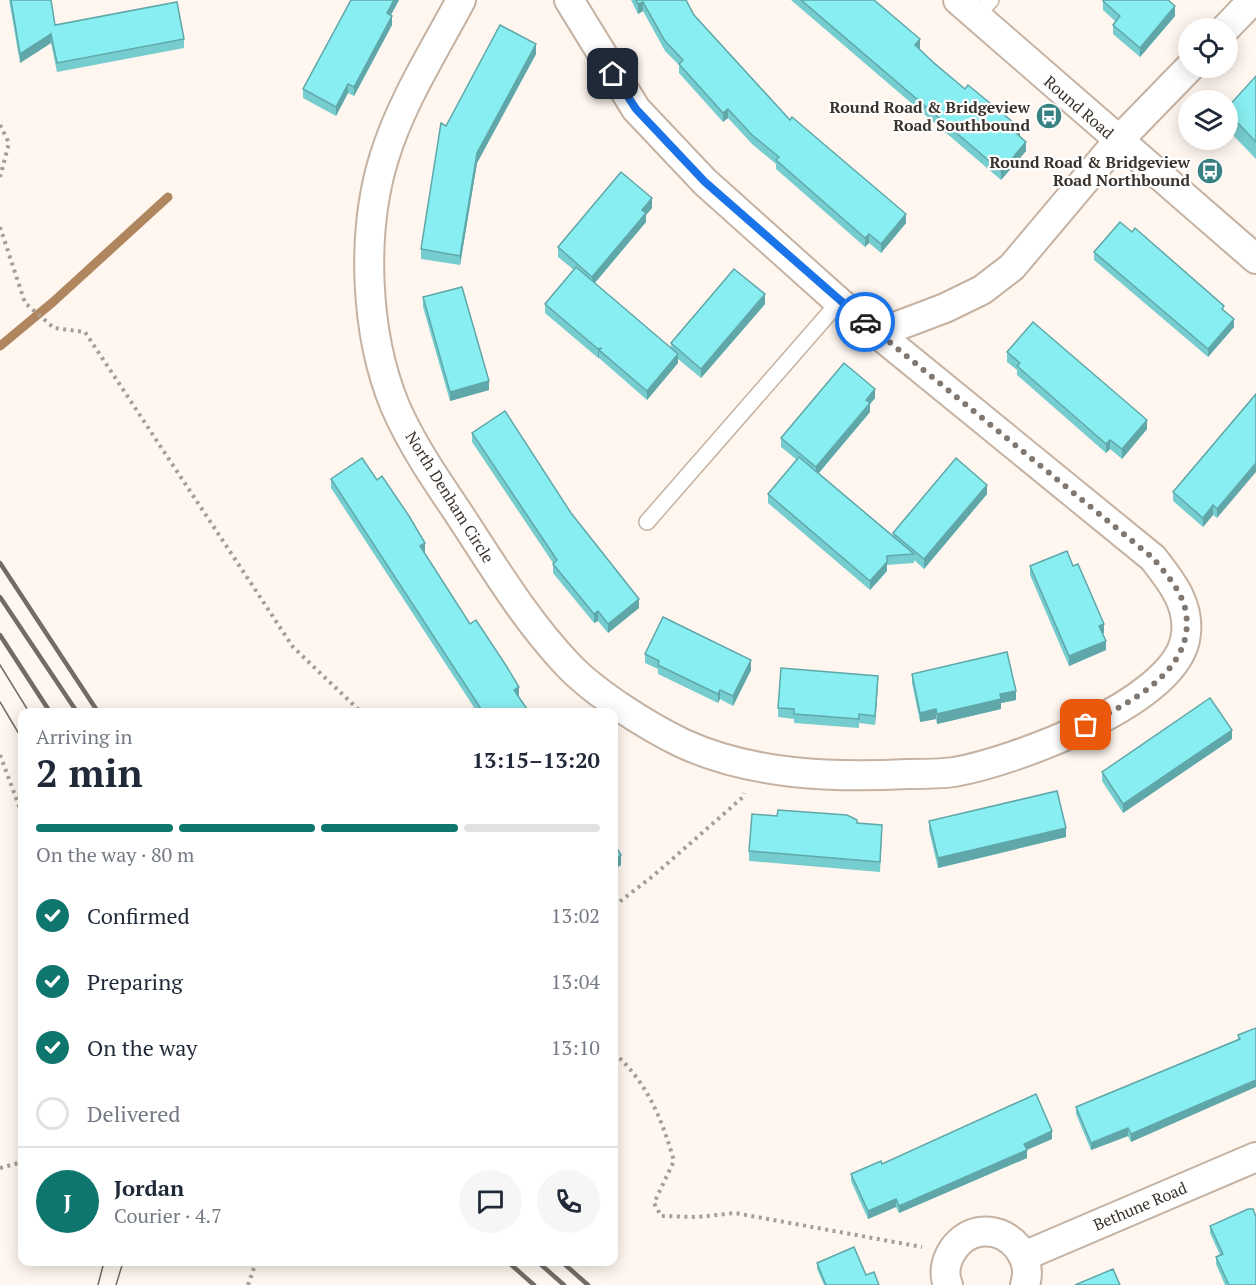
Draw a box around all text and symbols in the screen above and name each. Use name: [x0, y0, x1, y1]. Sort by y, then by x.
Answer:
map controls: [1178, 18, 1238, 150]
button: locate: [1178, 18, 1238, 78]
pin: [587, 48, 638, 99]
icon: home: [596, 57, 629, 90]
street label: Round Road: [1039, 71, 1119, 144]
button: layers: [1178, 90, 1238, 150]
place label: Round Road & Bridgeview Road Southbound: [829, 96, 1030, 136]
bus stop icon: Round Road & Bridgeview Road Southbound: [1034, 101, 1064, 131]
place label: Round Road & Bridgeview Road Northbound: [989, 151, 1190, 191]
bus stop icon: Round Road & Bridgeview Road Northbound: [1195, 156, 1225, 186]
courier: [835, 292, 895, 352]
icon: car: [849, 306, 882, 339]
street label: North Denham Circle: [401, 427, 499, 567]
pin: [1060, 699, 1111, 750]
icon: bag: [1069, 708, 1102, 741]
text: Arriving in: [36, 723, 132, 750]
text: 13:15–13:20: [472, 745, 600, 774]
text: 2 min: [36, 746, 143, 798]
text: On the way · 80 m: [36, 841, 194, 868]
icon: check: [36, 899, 69, 932]
text: Confirmed: [87, 901, 190, 930]
text: 13:02: [551, 902, 600, 929]
icon: check: [36, 965, 69, 998]
text: Preparing: [87, 967, 183, 996]
text: 13:04: [551, 968, 600, 995]
icon: check: [36, 1031, 69, 1064]
text: On the way: [87, 1033, 197, 1062]
text: 13:10: [551, 1034, 600, 1061]
text: Delivered: [87, 1099, 180, 1128]
button: chat: [459, 1170, 522, 1233]
button: phone: [537, 1170, 600, 1233]
text: Jordan: [114, 1173, 184, 1202]
street label: Bethune Road: [1090, 1176, 1190, 1236]
text: J: [63, 1187, 72, 1216]
text: Courier · 4.7: [114, 1202, 222, 1229]

